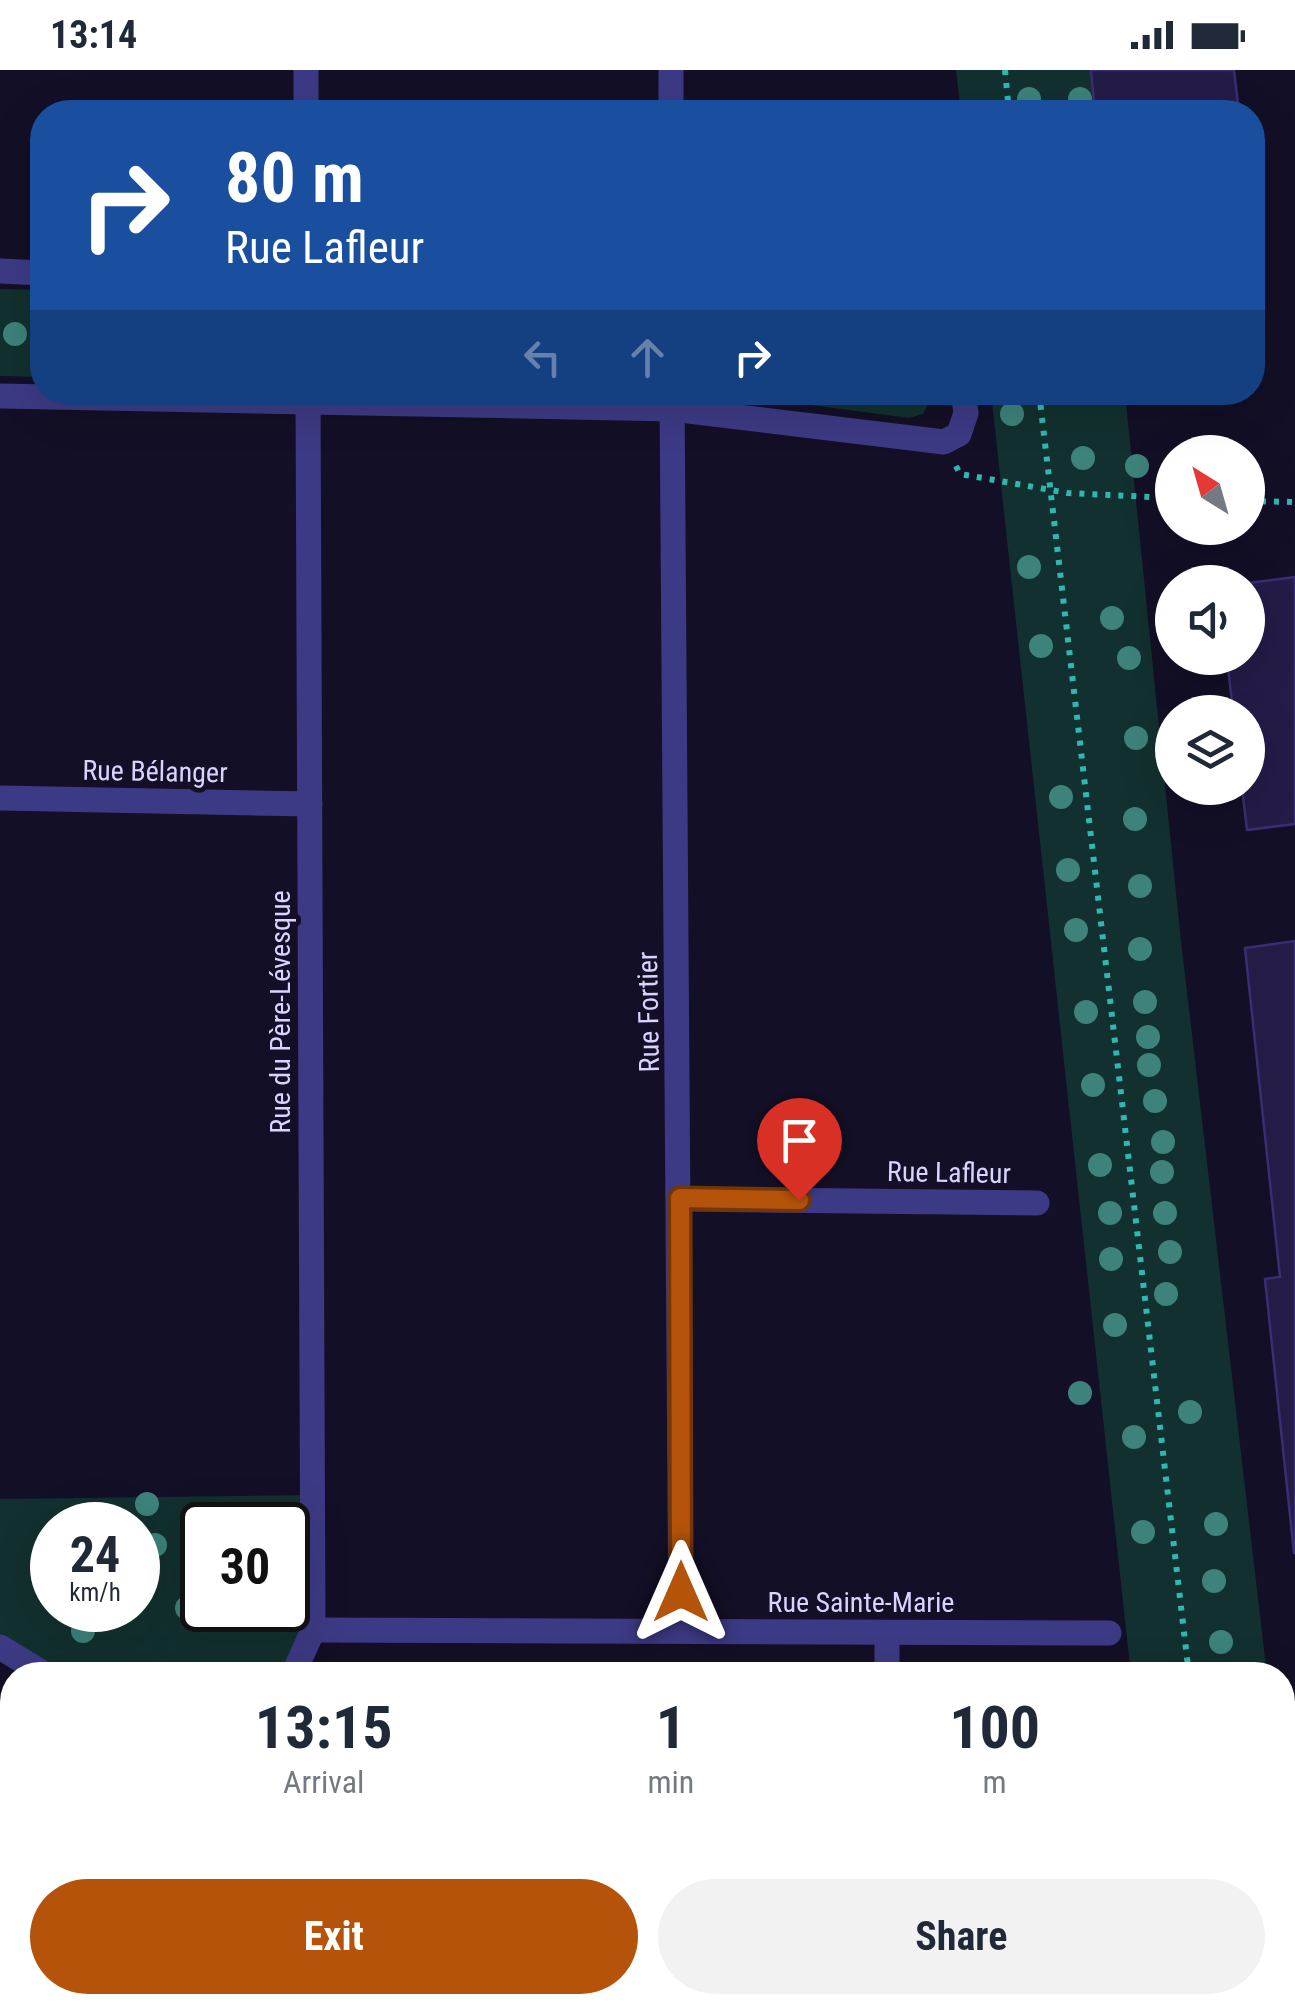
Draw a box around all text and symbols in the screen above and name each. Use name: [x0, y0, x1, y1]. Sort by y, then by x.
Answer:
text: 13:14: [50, 13, 137, 57]
text: 80 m: [225, 137, 364, 219]
icon: right: [60, 140, 190, 270]
text: Rue Lafleur: [225, 221, 424, 274]
icon: left: [515, 330, 570, 385]
icon: ahead: [620, 330, 675, 385]
icon: right: [725, 330, 780, 385]
north arrow: [1155, 435, 1265, 545]
map controls: [1155, 435, 1265, 805]
button: sound: [1155, 565, 1265, 675]
button: layers: [1155, 695, 1265, 805]
street label: Rue Bélanger: [82, 754, 228, 789]
street label: Rue du Père-Lévesque: [264, 890, 297, 1134]
street label: Rue Fortier: [631, 951, 666, 1073]
pin: [757, 1098, 842, 1201]
icon: arrive: [772, 1113, 827, 1168]
street label: Rue Lafleur: [887, 1155, 1011, 1190]
speed limit sign: 30: [180, 1502, 310, 1632]
text: 24: [70, 1526, 120, 1584]
position arrow: [629, 1540, 733, 1644]
text: km/h: [69, 1578, 121, 1607]
street label: Rue Sainte-Marie: [768, 1586, 954, 1619]
text: 13:15: [255, 1692, 393, 1763]
text: 1: [656, 1692, 686, 1763]
text: 100: [949, 1692, 1040, 1763]
text: Arrival: [283, 1763, 364, 1801]
text: min: [647, 1763, 694, 1801]
text: m: [983, 1763, 1007, 1801]
button: Exit: [30, 1879, 638, 1994]
button: Share: [658, 1879, 1265, 1994]

